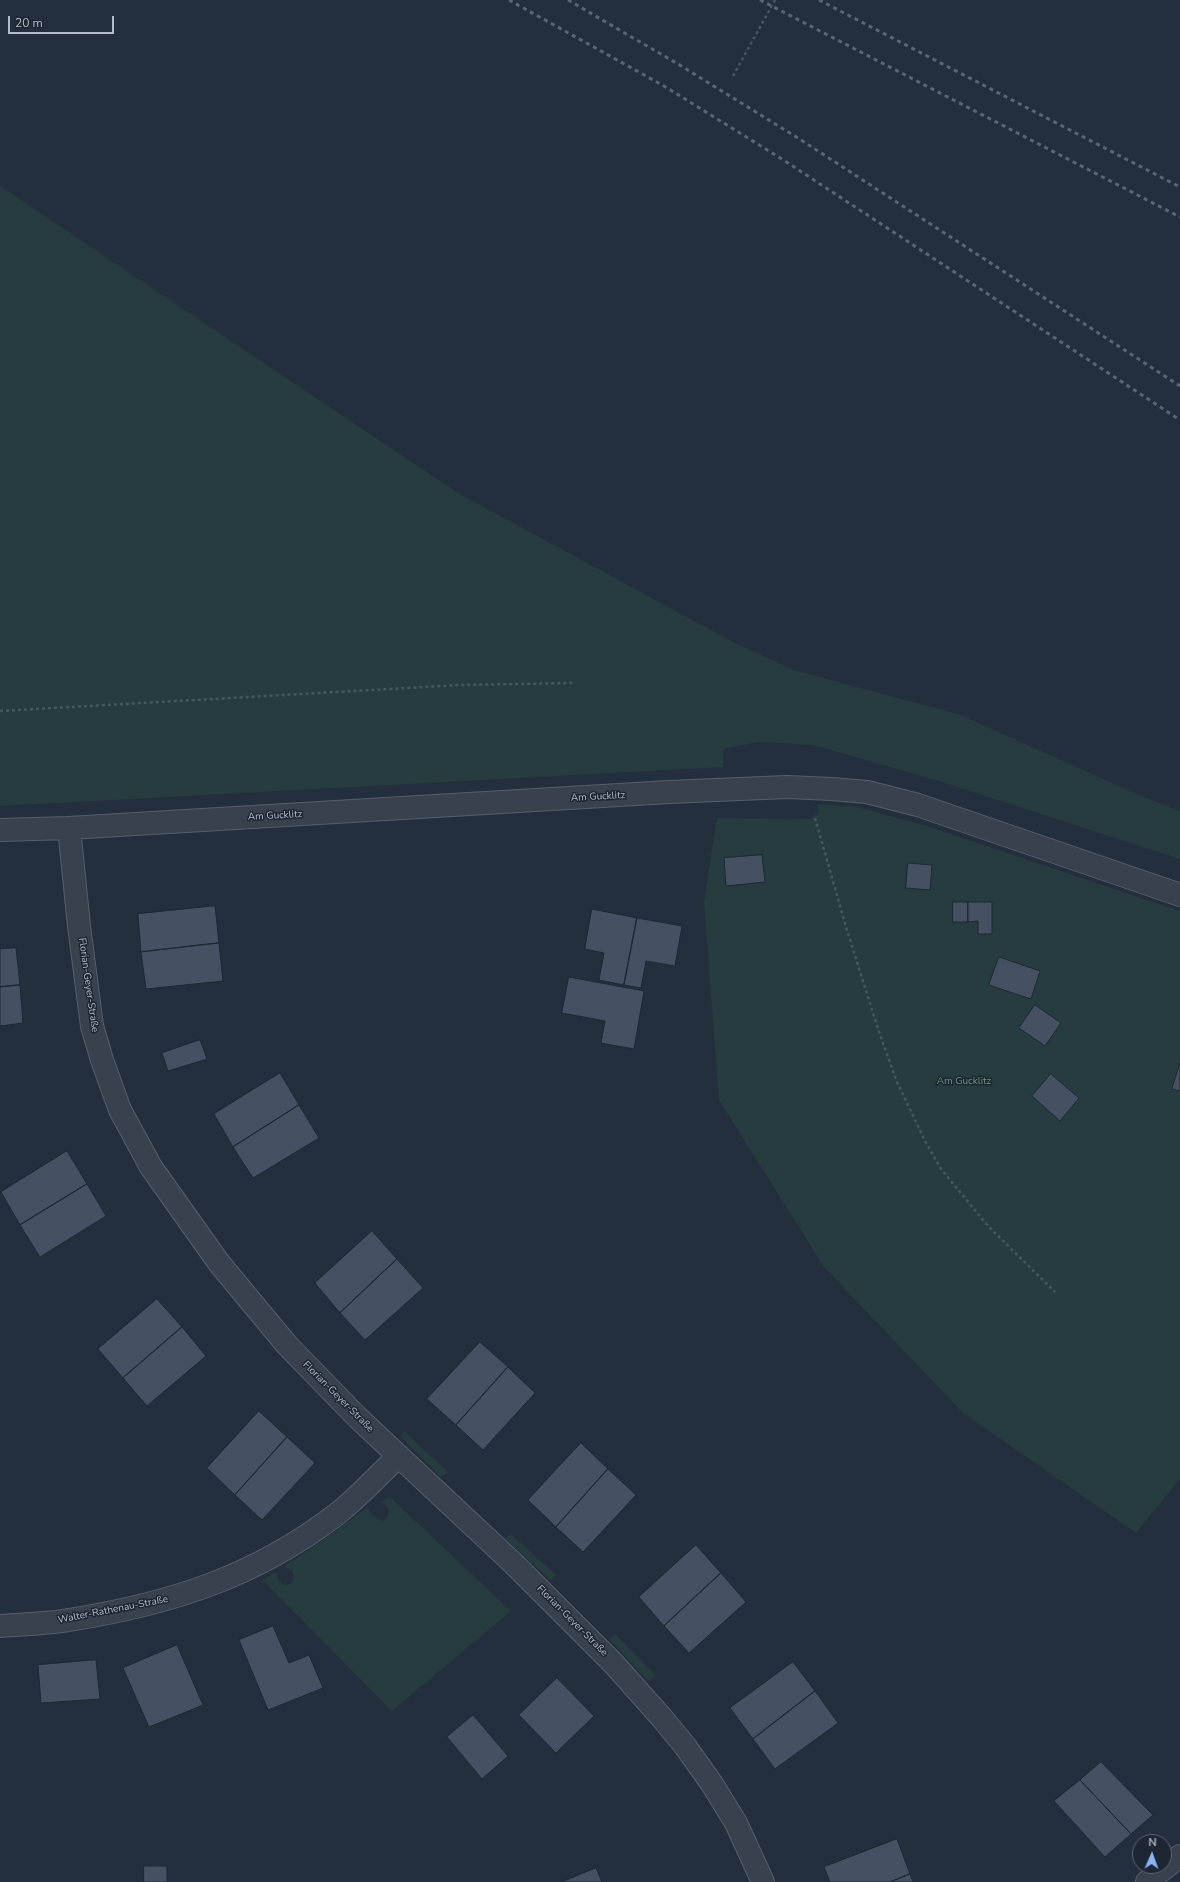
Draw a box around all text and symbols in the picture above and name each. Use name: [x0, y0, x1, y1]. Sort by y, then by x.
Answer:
scale bar: [10, 8, 116, 34]
text: 20 m: [15, 15, 43, 31]
street label: Am Gucklitz: [571, 790, 625, 804]
street label: Am Gucklitz: [248, 809, 302, 823]
street label: Florian-Geyer-Straße: [75, 937, 101, 1033]
park label: Am Gucklitz: [937, 1076, 991, 1088]
street label: Florian-Geyer-Straße: [300, 1359, 376, 1435]
street label: Florian-Geyer-Straße: [534, 1583, 610, 1659]
street label: Walter-Rathenau-Straße: [57, 1593, 169, 1627]
north arrow: [1132, 1834, 1172, 1874]
text: N: [1148, 1835, 1157, 1850]

